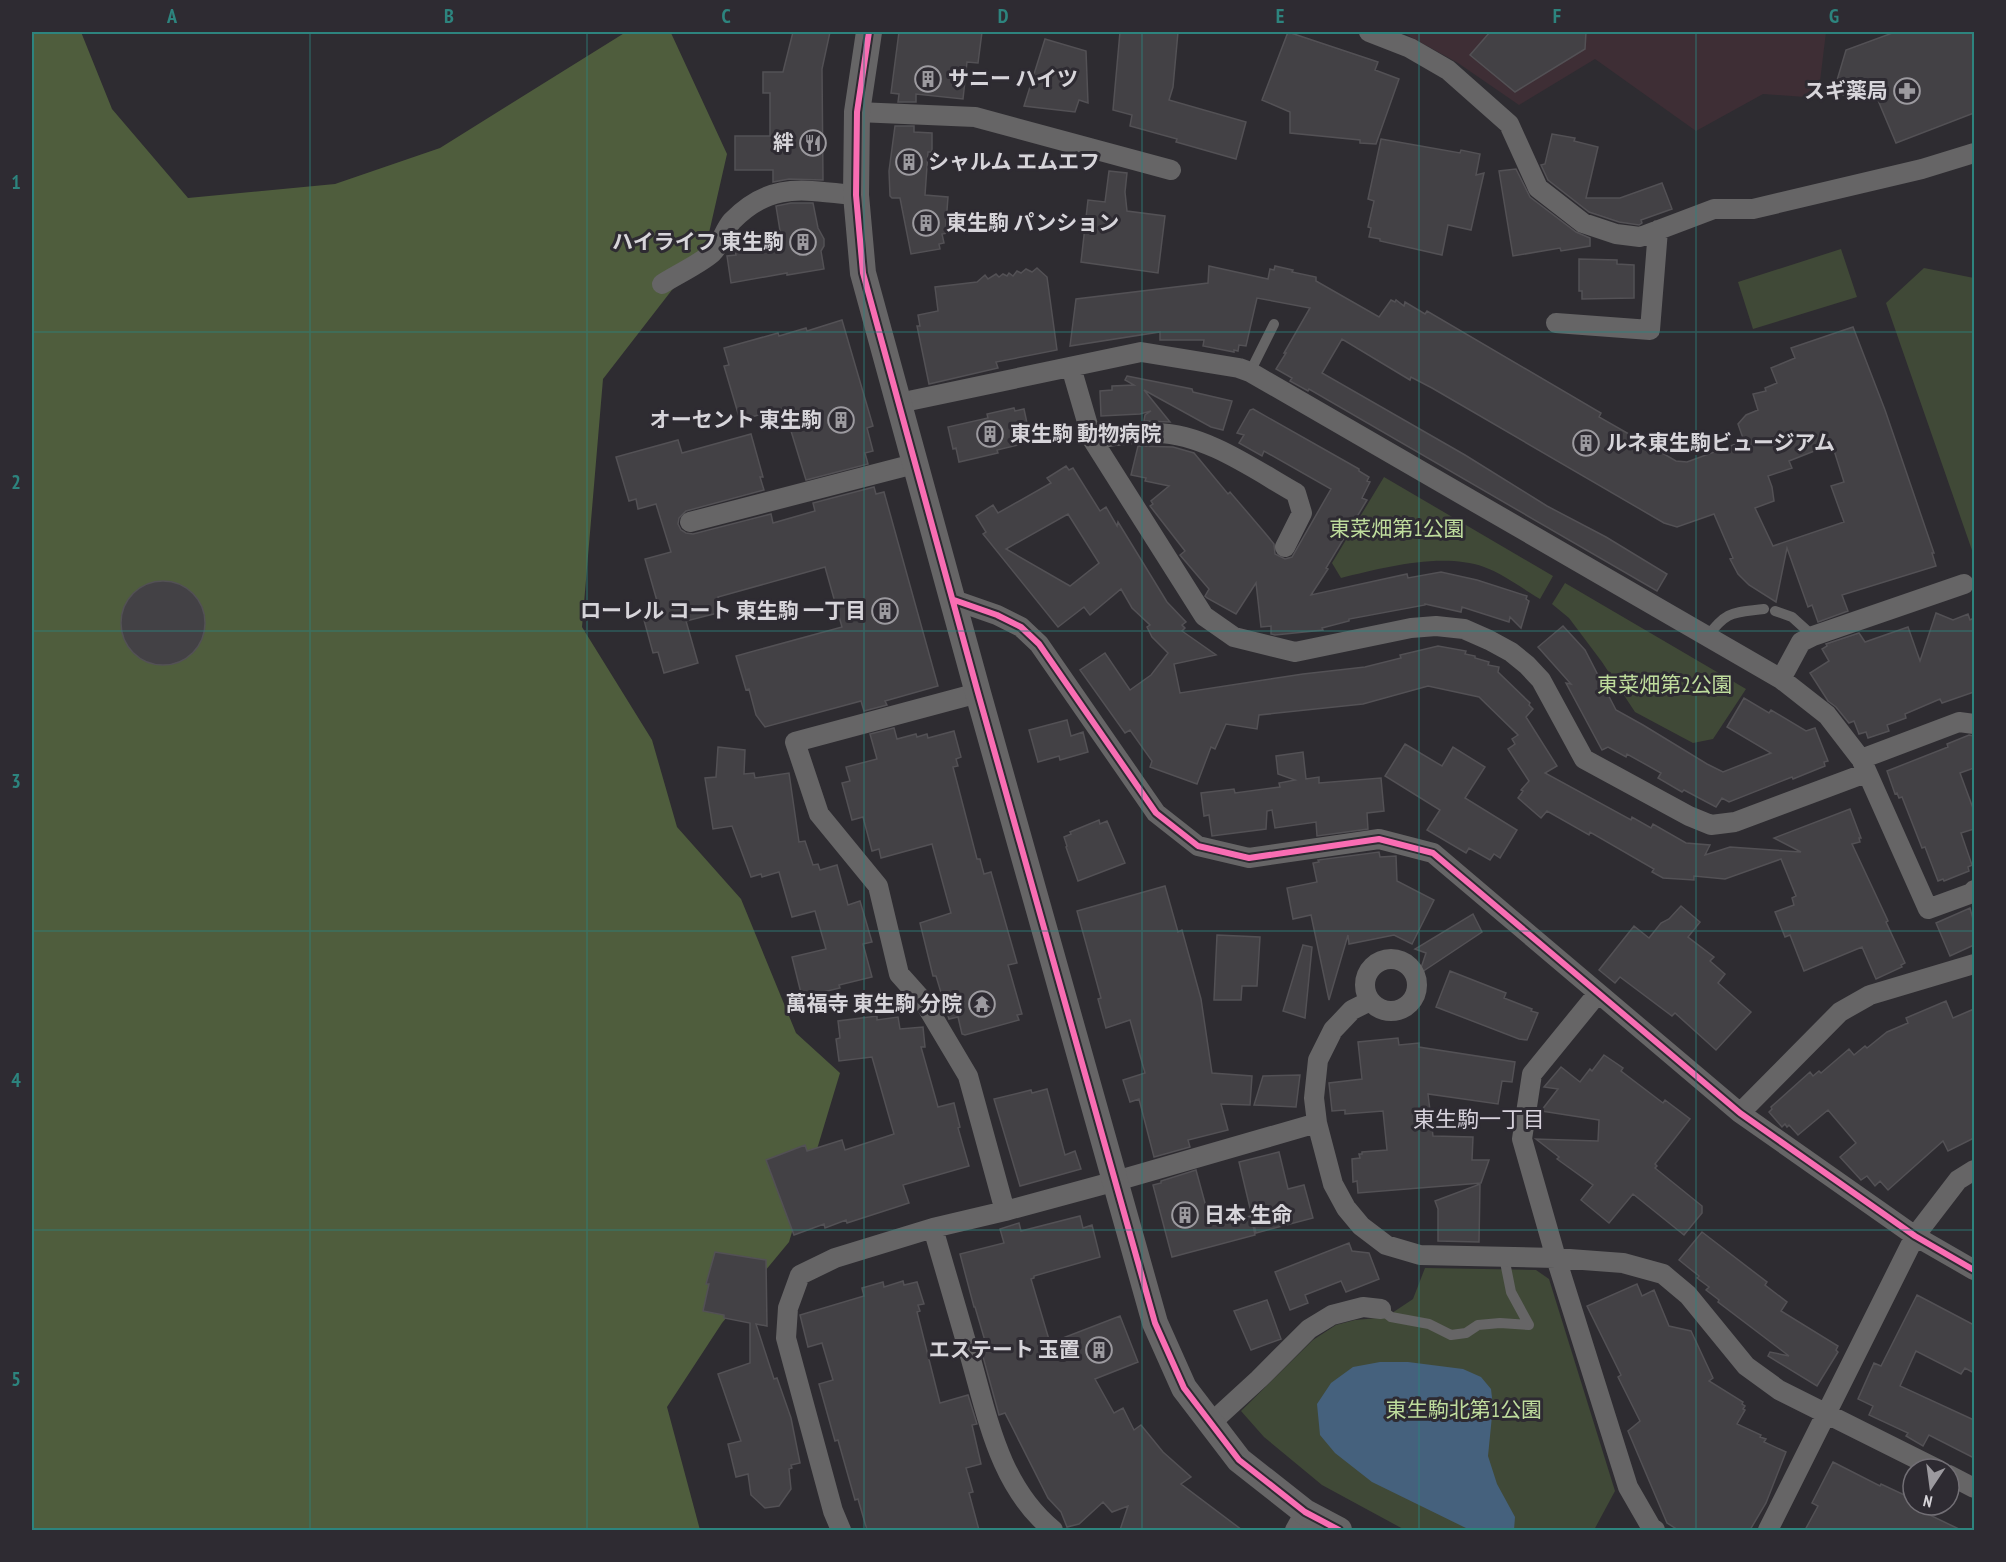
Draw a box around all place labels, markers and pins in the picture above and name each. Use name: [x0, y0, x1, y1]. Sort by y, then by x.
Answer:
building icon: サニー ハイツ: [913, 64, 943, 94]
place label: サニー ハイツ: [948, 65, 1078, 92]
pharmacy icon: スギ薬局: [1892, 76, 1922, 106]
place label: スギ薬局: [1804, 77, 1888, 104]
restaurant icon: 絆: [798, 128, 828, 158]
place label: 絆: [773, 129, 794, 156]
building icon: シャルム エムエフ: [894, 147, 924, 177]
place label: シャルム エムエフ: [928, 148, 1100, 175]
building icon: 東生駒 パンション: [911, 208, 941, 238]
place label: 東生駒 パンション: [946, 209, 1119, 236]
building icon: ハイライフ 東生駒: [788, 227, 818, 257]
place label: ハイライフ 東生駒: [612, 228, 784, 255]
building icon: オーセント 東生駒: [826, 405, 856, 435]
place label: オーセント 東生駒: [650, 406, 822, 433]
building icon: 東生駒 動物病院: [975, 419, 1005, 449]
place label: 東生駒 動物病院: [1010, 420, 1161, 447]
building icon: ルネ東生駒ビュージアム: [1571, 428, 1601, 458]
place label: ルネ東生駒ビュージアム: [1606, 429, 1835, 456]
building icon: ローレル コート 東生駒 一丁目: [870, 596, 900, 626]
place label: ローレル コート 東生駒 一丁目: [580, 597, 866, 624]
temple icon: 萬福寺 東生駒 分院: [967, 989, 997, 1019]
place label: 萬福寺 東生駒 分院: [785, 990, 962, 1017]
building icon: 日本 生命: [1170, 1200, 1200, 1230]
place label: 日本 生命: [1204, 1201, 1292, 1228]
building icon: エステート 玉置: [1084, 1335, 1114, 1365]
place label: エステート 玉置: [929, 1336, 1080, 1363]

